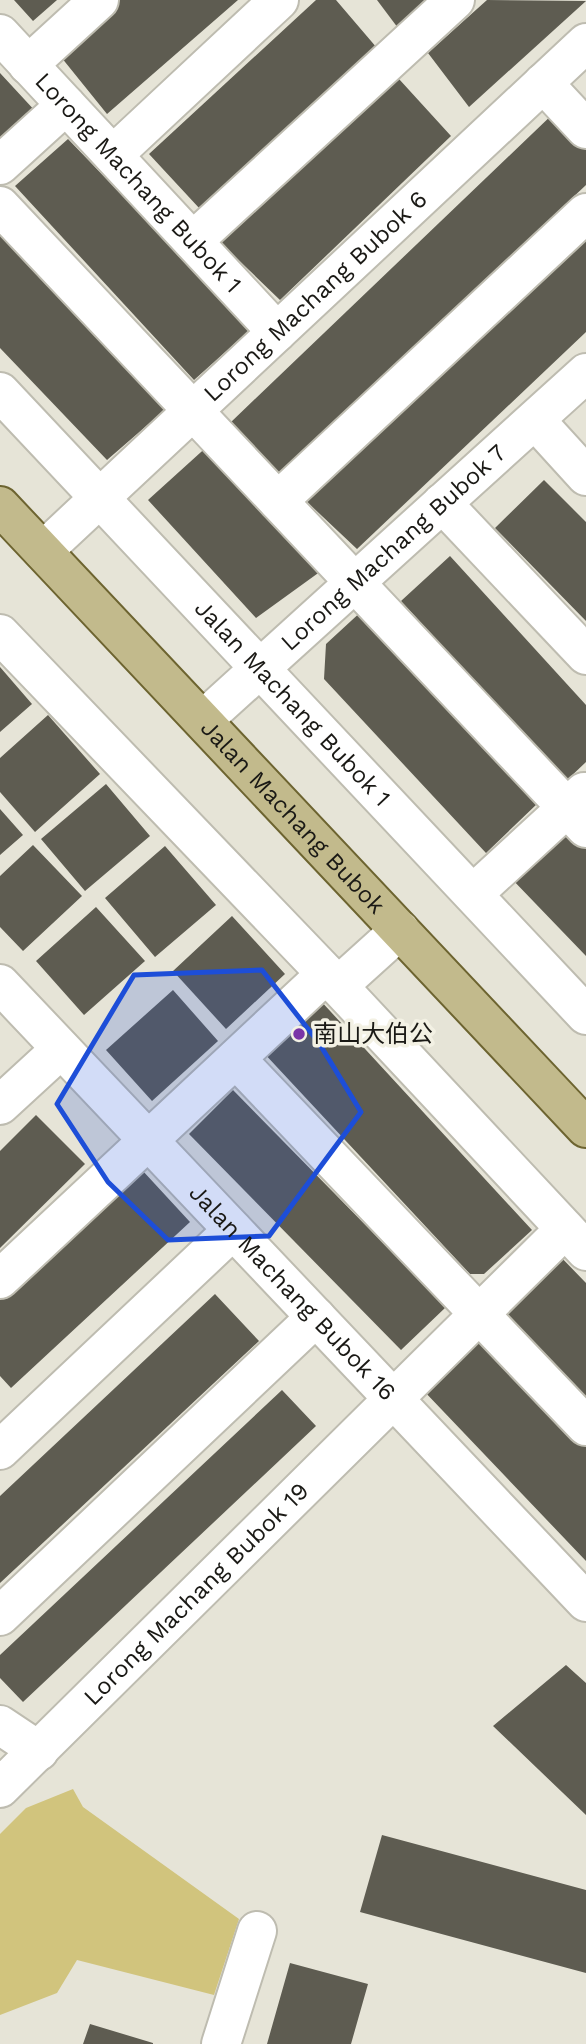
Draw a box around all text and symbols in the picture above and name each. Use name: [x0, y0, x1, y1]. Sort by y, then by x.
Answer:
street label: Lorong Machang Bubok 1: [29, 67, 247, 298]
street label: Lorong Machang Bubok 6: [198, 185, 433, 407]
street label: Lorong Machang Bubok 7: [275, 439, 512, 656]
street label: Jalan Machang Bubok 1: [189, 594, 396, 812]
street label: Jalan Machang Bubok: [195, 714, 391, 920]
place label: 南山大伯公: [313, 1020, 433, 1048]
marker: 南山大伯公: [291, 1026, 307, 1042]
street label: Jalan Machang Bubok 16: [183, 1179, 401, 1406]
street label: Lorong Machang Bubok 19: [78, 1477, 314, 1711]

